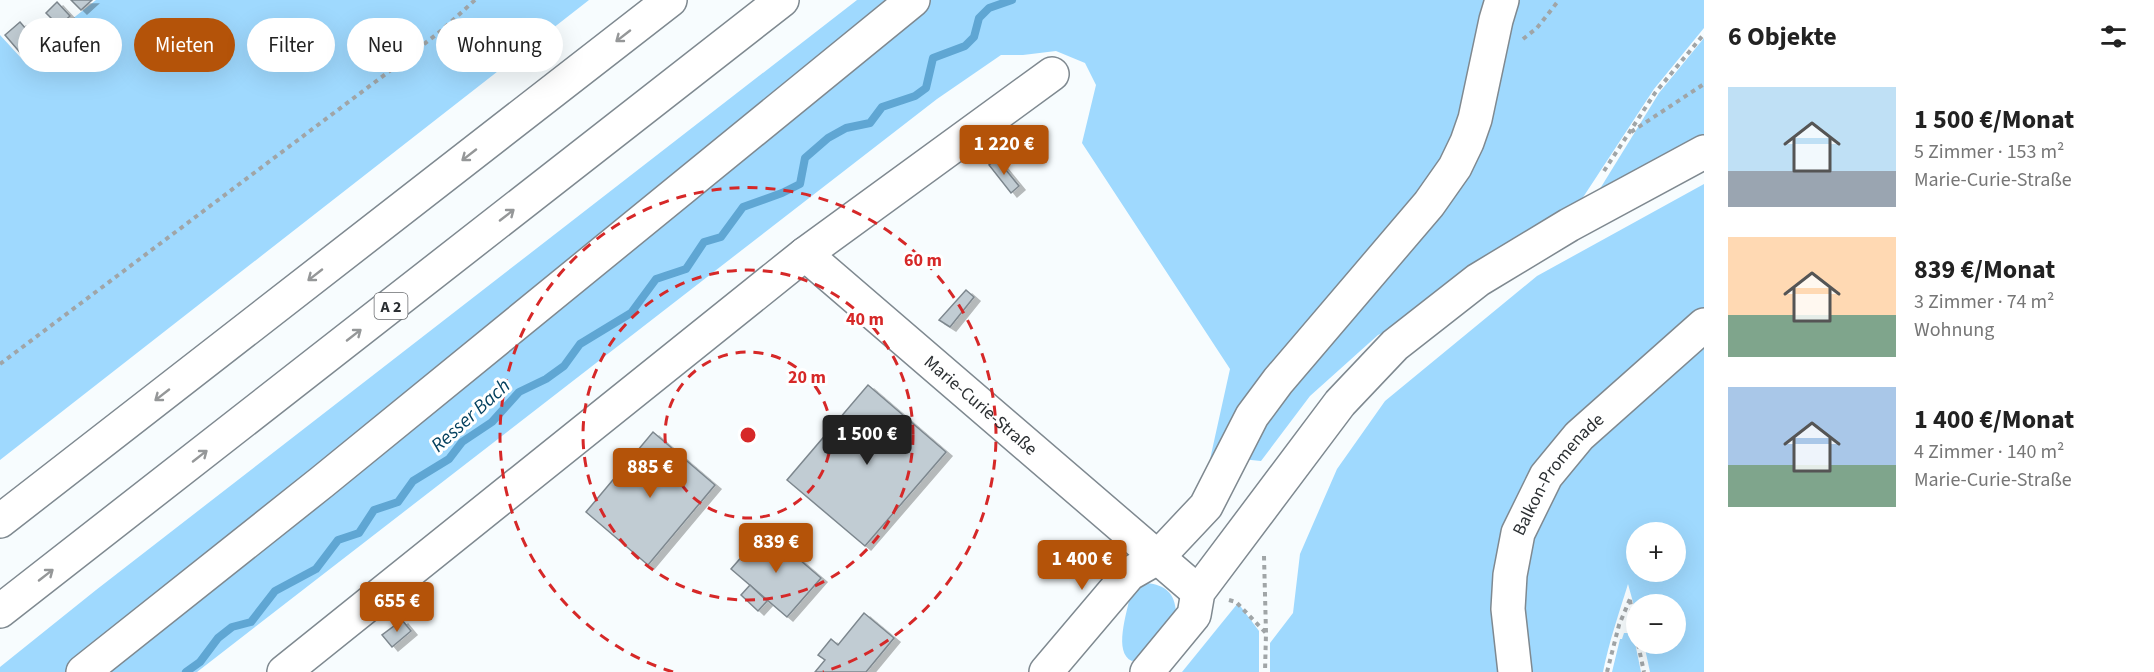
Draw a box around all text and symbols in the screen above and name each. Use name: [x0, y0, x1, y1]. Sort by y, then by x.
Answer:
chip: Kaufen: [18, 18, 122, 72]
chip: Mieten: [134, 18, 235, 72]
chip: Filter: [247, 18, 335, 72]
chip: Neu: [347, 18, 424, 72]
chip: Wohnung: [436, 18, 563, 72]
text: 6 Objekte: [1728, 18, 1837, 55]
icon: filters: [2097, 20, 2130, 53]
one-way arrow: [616, 29, 632, 42]
text: 1 500 €/Monat: [1914, 101, 2074, 138]
icon: home: [1776, 111, 1848, 183]
pin: 1 220 €: [949, 125, 1059, 176]
text: 1 220 €: [974, 130, 1034, 158]
text: 5 Zimmer · 153 m²: [1914, 138, 2064, 166]
one-way arrow: [462, 149, 478, 162]
text: Marie-Curie-Straße: [1914, 166, 2072, 194]
one-way arrow: [499, 209, 515, 222]
text: 60 m: [904, 248, 942, 273]
text: 839 €/Monat: [1914, 251, 2055, 288]
icon: home: [1776, 261, 1848, 333]
one-way arrow: [308, 269, 324, 281]
text: 3 Zimmer · 74 m²: [1914, 288, 2054, 316]
road number: A 2: [374, 293, 408, 319]
text: 40 m: [846, 307, 884, 332]
text: Wohnung: [1914, 316, 1994, 344]
one-way arrow: [346, 329, 362, 342]
street label: Marie-Curie-Straße: [919, 350, 1043, 461]
text: 20 m: [788, 365, 826, 390]
water label: Resser Bach: [425, 372, 517, 459]
one-way arrow: [154, 388, 170, 401]
text: 1 400 €/Monat: [1914, 401, 2074, 438]
street label: Balkon-Promenade: [1507, 407, 1610, 540]
icon: home: [1776, 411, 1848, 483]
pin: 1 500 €: [812, 415, 922, 466]
text: 1 500 €: [837, 420, 897, 448]
centre of rings: [738, 425, 758, 445]
text: 4 Zimmer · 140 m²: [1914, 438, 2064, 466]
pin: 885 €: [608, 448, 692, 499]
one-way arrow: [192, 449, 208, 462]
text: 885 €: [627, 453, 673, 481]
text: Marie-Curie-Straße: [1914, 466, 2072, 494]
map controls: [1626, 522, 1686, 654]
button: +: [1626, 522, 1686, 582]
pin: 839 €: [734, 523, 818, 574]
text: 839 €: [753, 528, 799, 556]
pin: 1 400 €: [1027, 540, 1137, 591]
text: 1 400 €: [1052, 545, 1112, 573]
one-way arrow: [38, 569, 54, 582]
pin: 655 €: [355, 582, 439, 633]
text: 655 €: [374, 587, 420, 615]
button: −: [1626, 594, 1686, 654]

